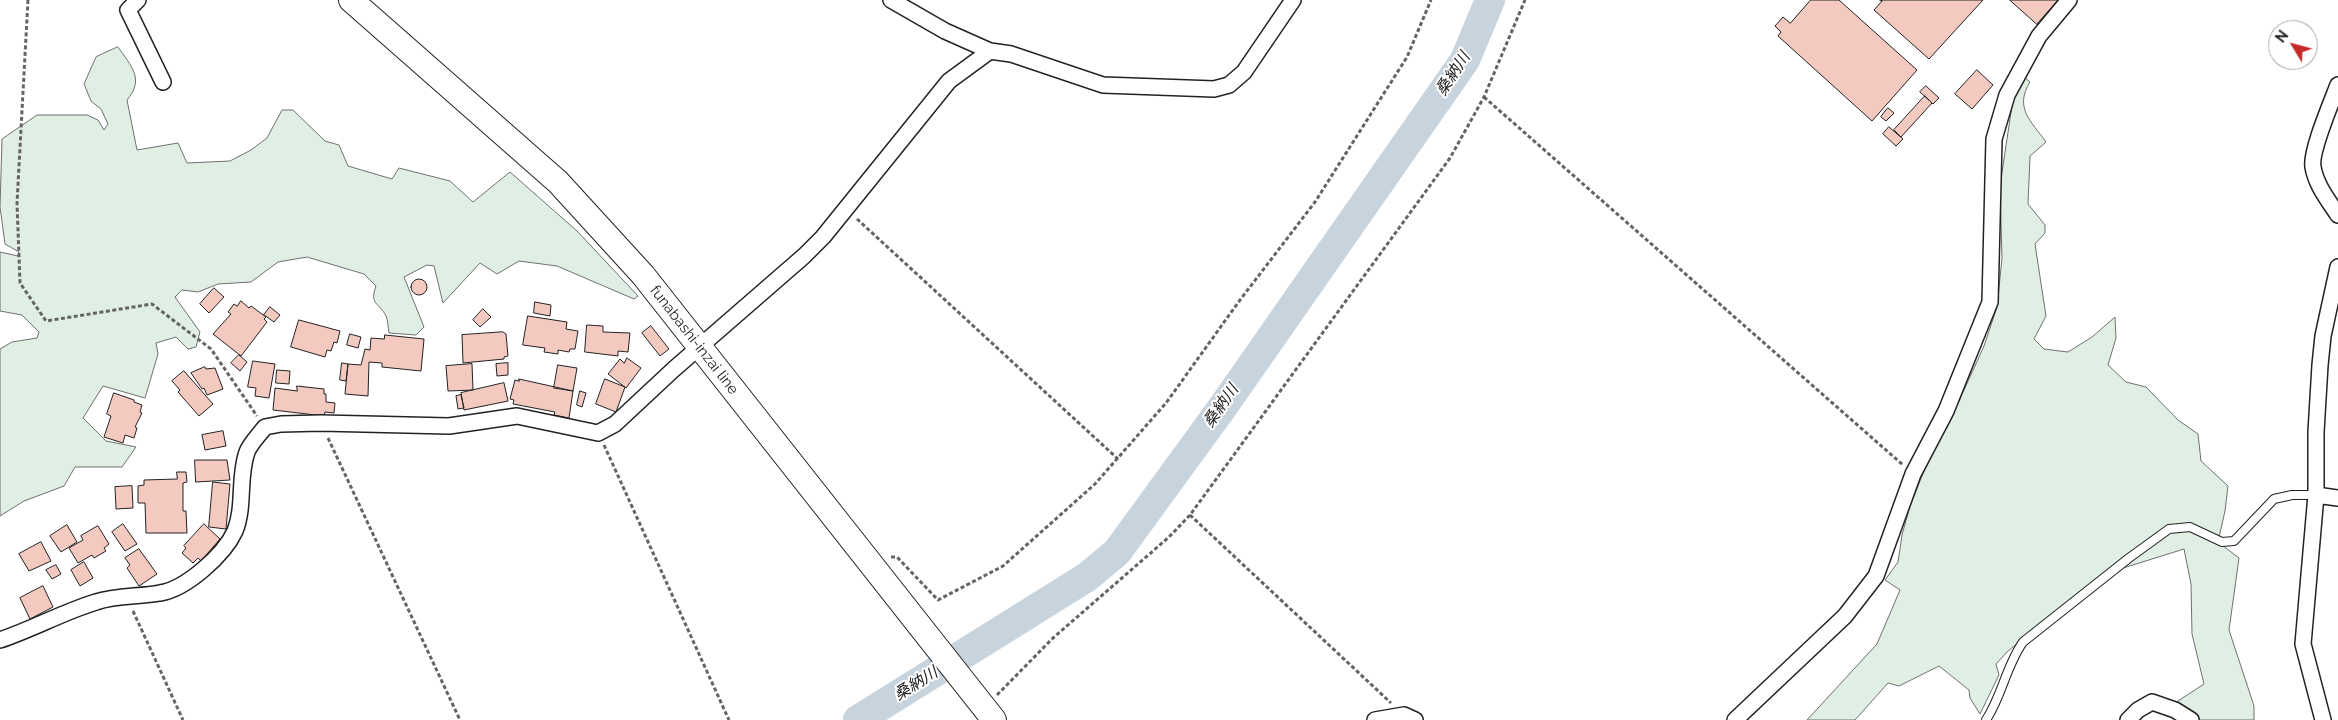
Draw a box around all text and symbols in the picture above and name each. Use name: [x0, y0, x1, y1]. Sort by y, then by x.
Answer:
north arrow: [2268, 20, 2318, 70]
text: N: [2272, 27, 2291, 46]
water label: 桑納川: [1432, 49, 1474, 99]
street label: funabashi-inzai line: [646, 282, 742, 398]
water label: 桑納川: [1199, 381, 1243, 431]
water label: 桑納川: [891, 663, 941, 705]

